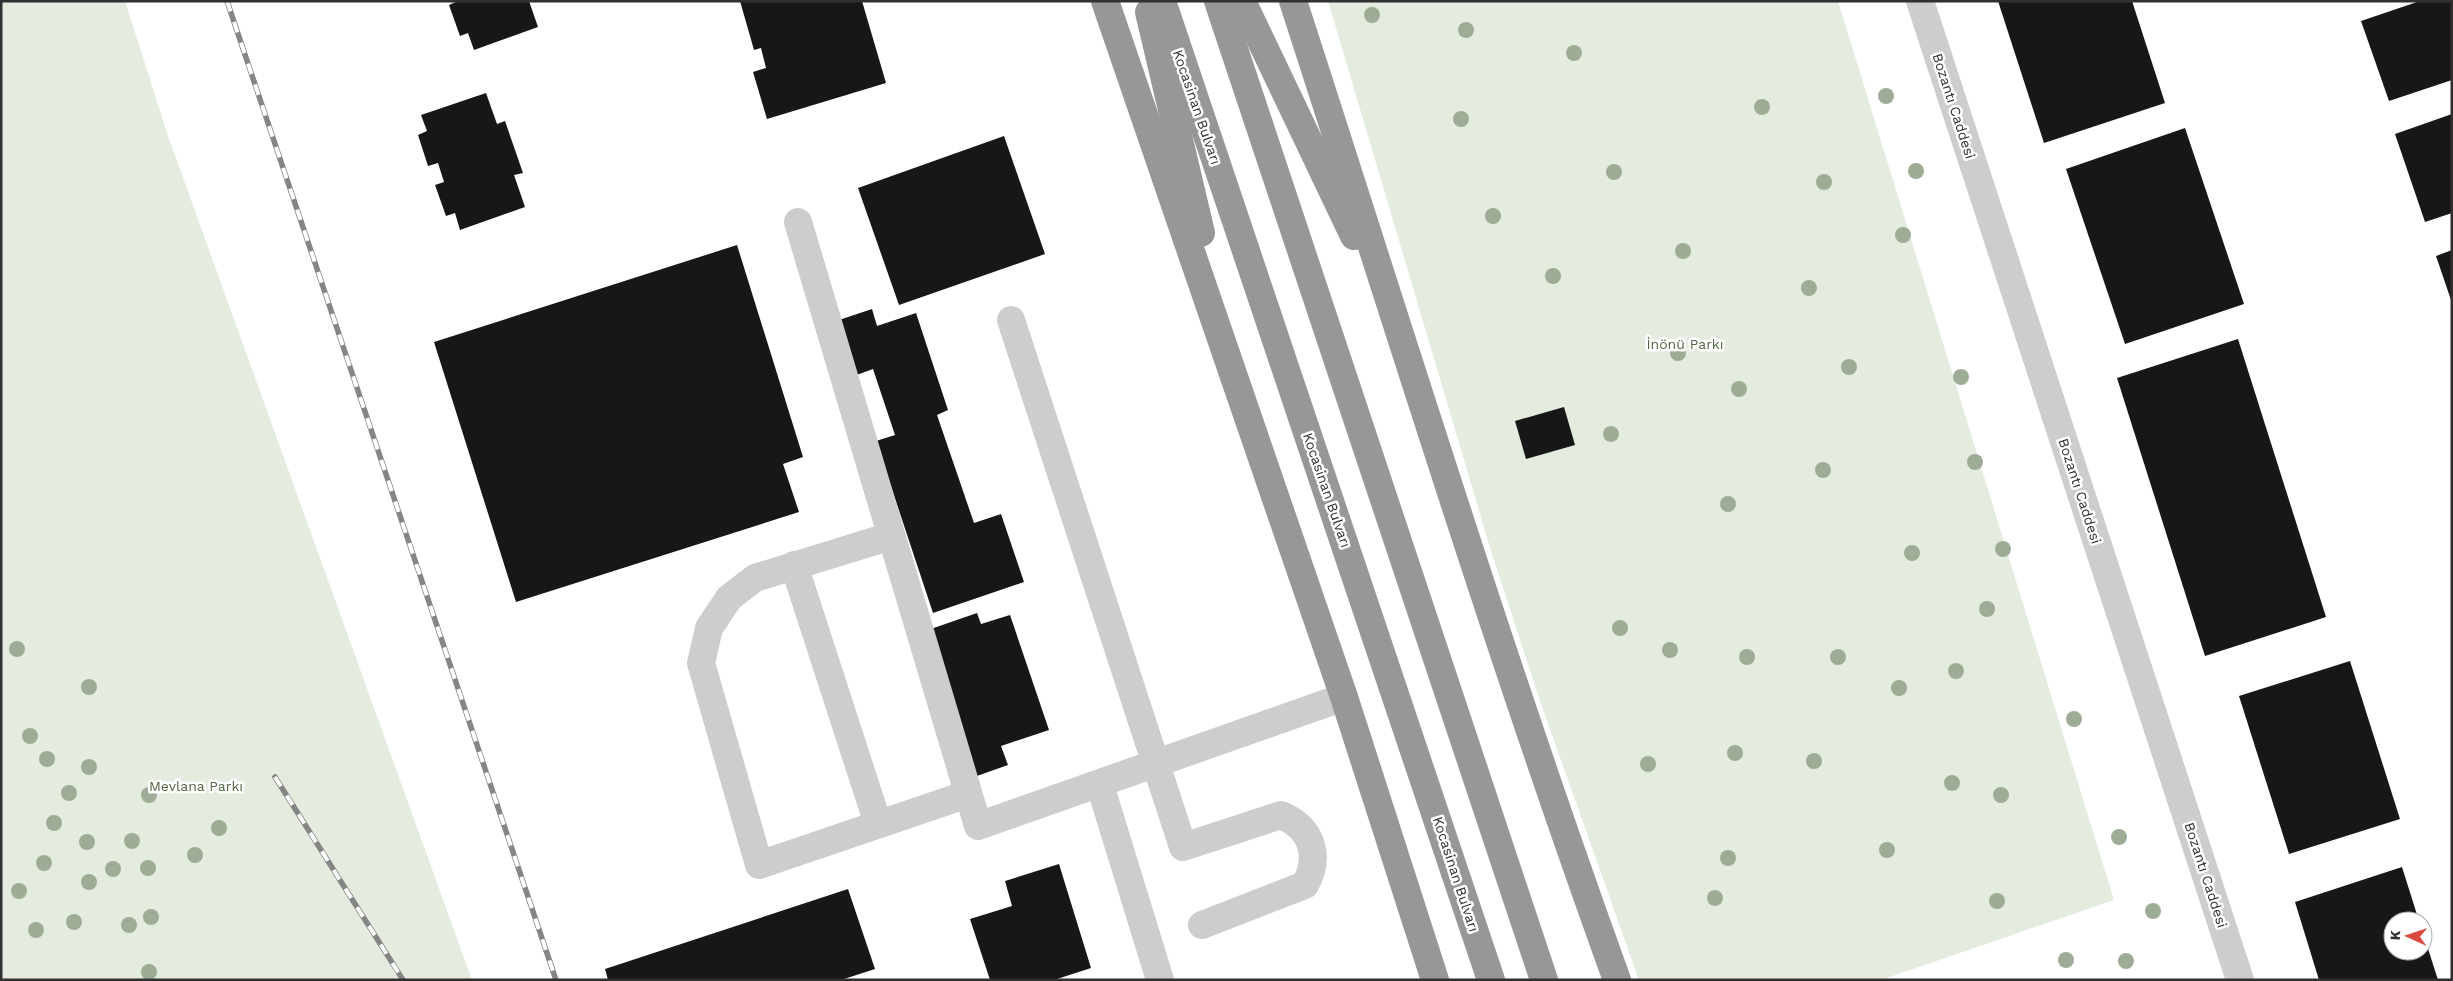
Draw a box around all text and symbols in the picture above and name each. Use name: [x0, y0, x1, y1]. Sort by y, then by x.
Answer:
street label: Kocasinan Bulvarı: [1170, 48, 1224, 166]
street label: Bozantı Caddesi: [1929, 51, 1979, 161]
park label: İnönü Parkı: [1646, 336, 1724, 352]
street label: Kocasinan Bulvarı: [1300, 431, 1354, 549]
street label: Bozantı Caddesi: [2055, 436, 2105, 546]
park label: Mevlana Parkı: [149, 778, 243, 794]
street label: Kocasinan Bulvarı: [1430, 814, 1482, 934]
street label: Bozantı Caddesi: [2181, 820, 2231, 930]
north arrow: [2383, 911, 2433, 961]
text: K: [2387, 930, 2403, 941]

